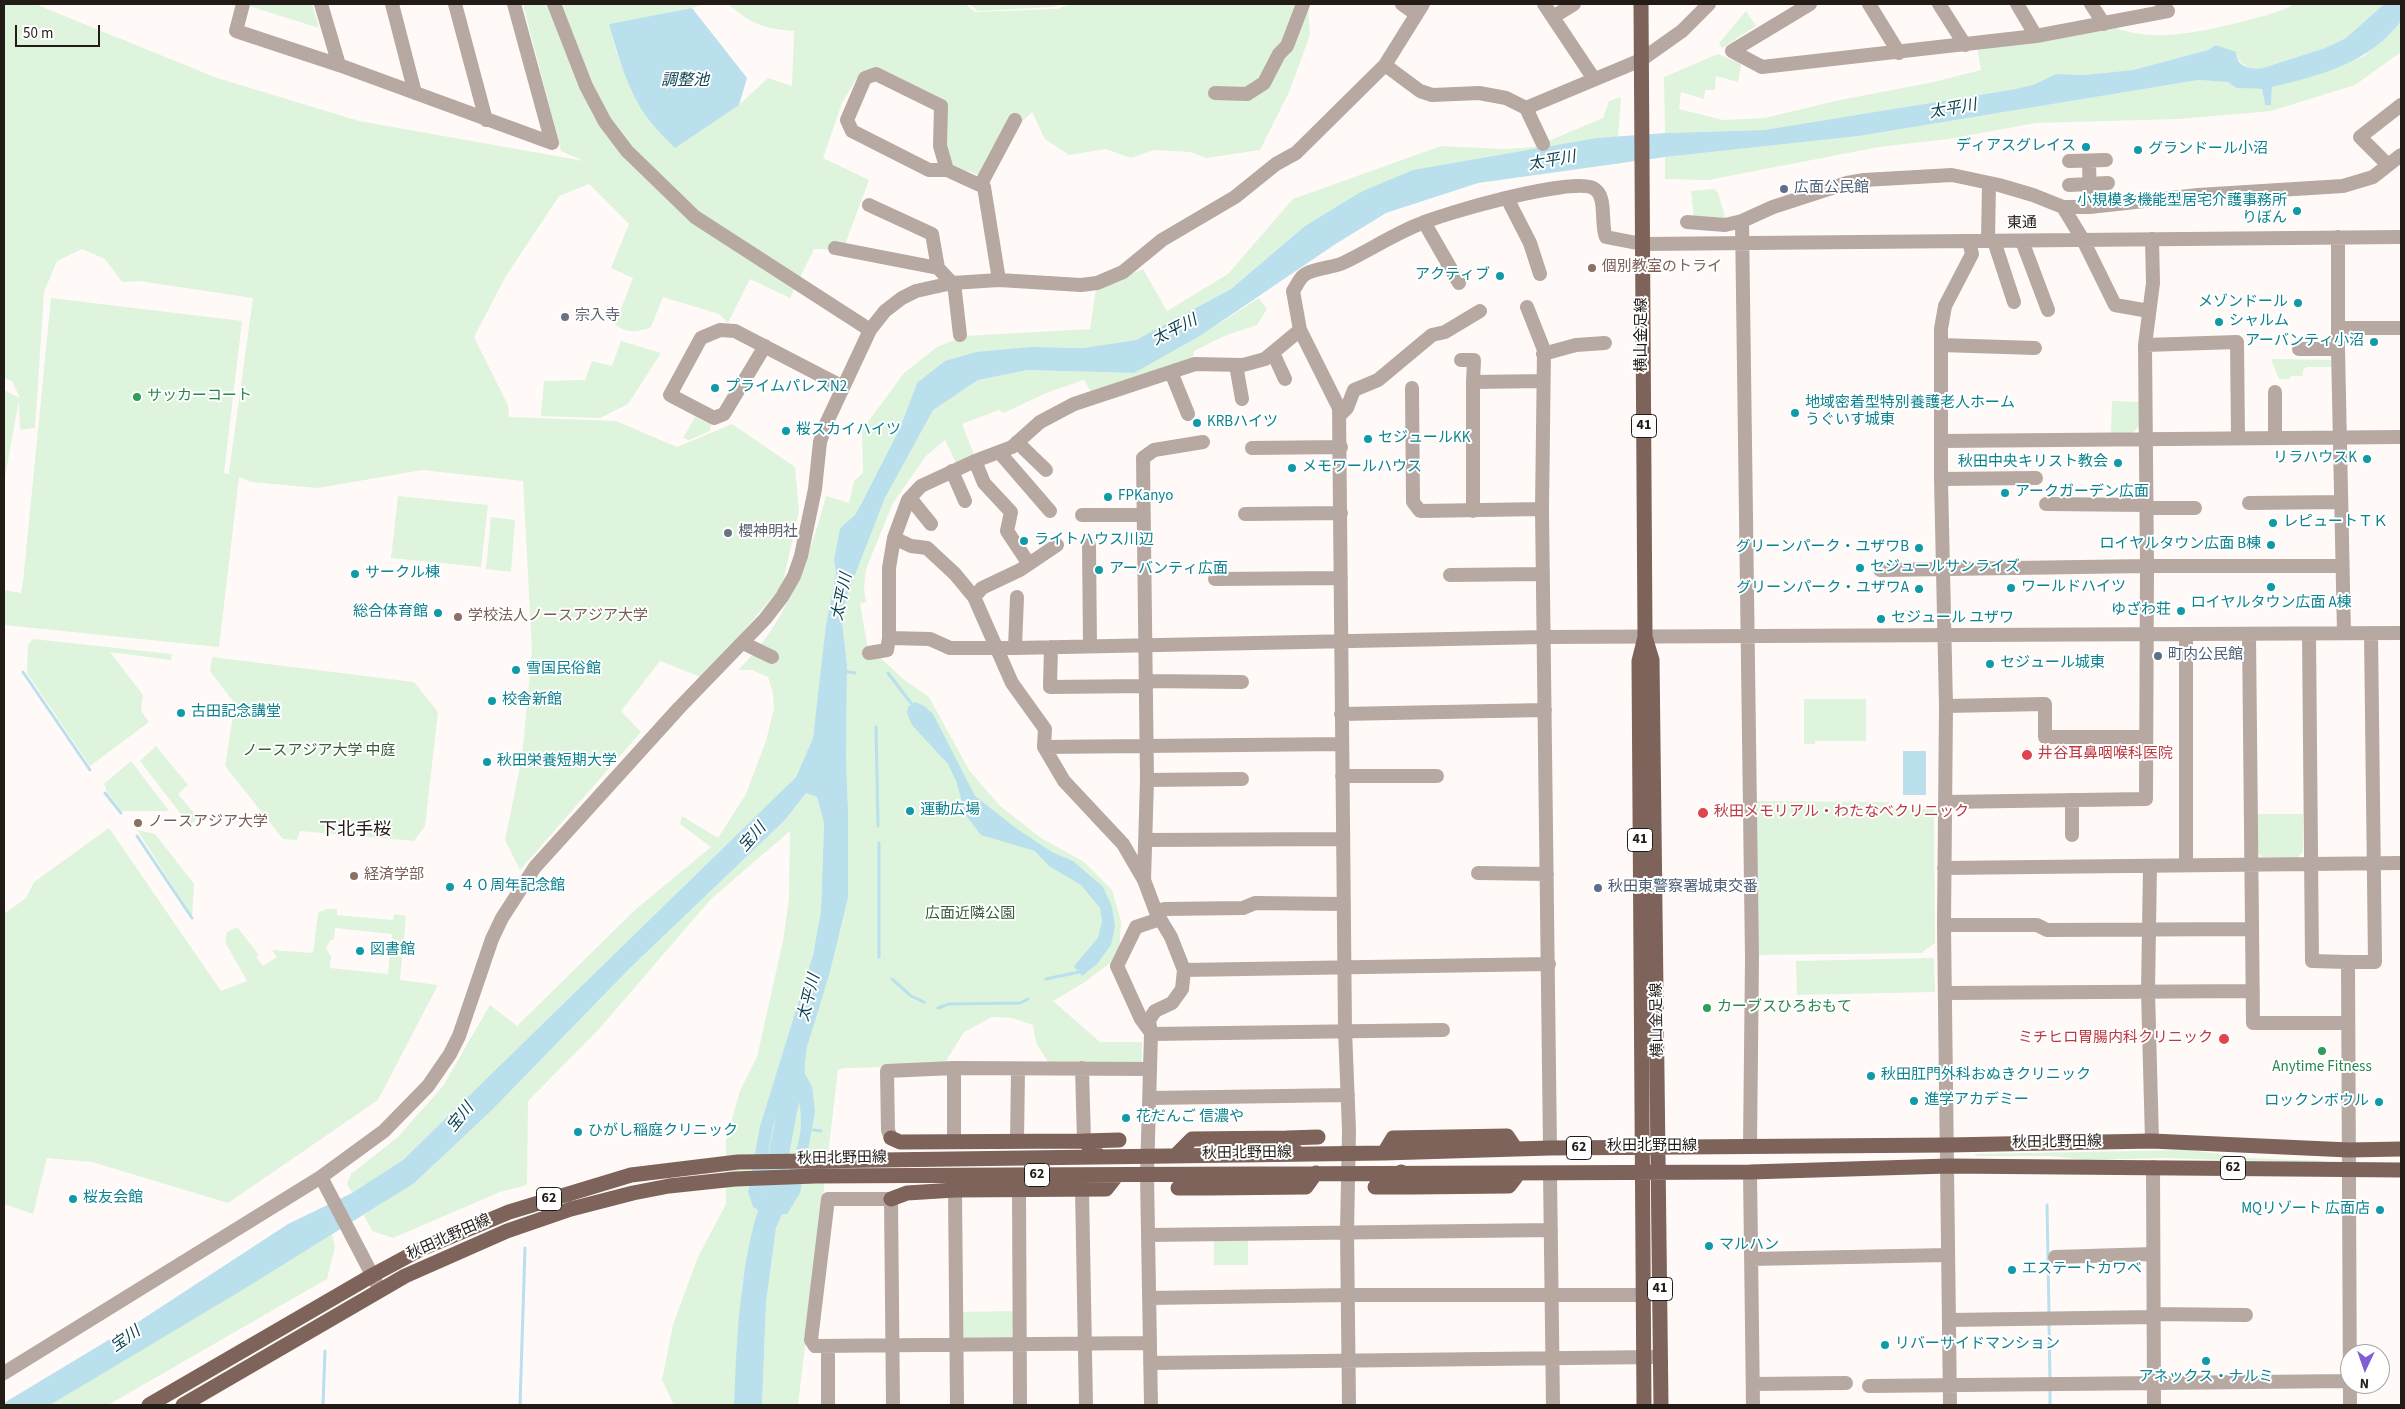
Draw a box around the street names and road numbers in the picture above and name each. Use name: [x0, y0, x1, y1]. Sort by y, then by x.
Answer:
street label: 東通: [2007, 215, 2037, 233]
street label: 横山金足線: [1634, 298, 1652, 372]
road number: 41: [1632, 414, 1656, 438]
road number: 41: [1628, 828, 1652, 852]
street label: 横山金足線: [1648, 982, 1668, 1058]
street label: 秋田北野田線: [2012, 1133, 2102, 1153]
road number: 62: [1566, 1136, 1592, 1160]
street label: 秋田北野田線: [1607, 1138, 1697, 1156]
street label: 秋田北野田線: [1202, 1144, 1292, 1164]
street label: 秋田北野田線: [797, 1149, 887, 1169]
road number: 62: [2220, 1156, 2246, 1180]
road number: 62: [1024, 1164, 1050, 1186]
road number: 62: [536, 1188, 562, 1210]
street label: 秋田北野田線: [404, 1211, 494, 1265]
road number: 41: [1648, 1278, 1672, 1300]

